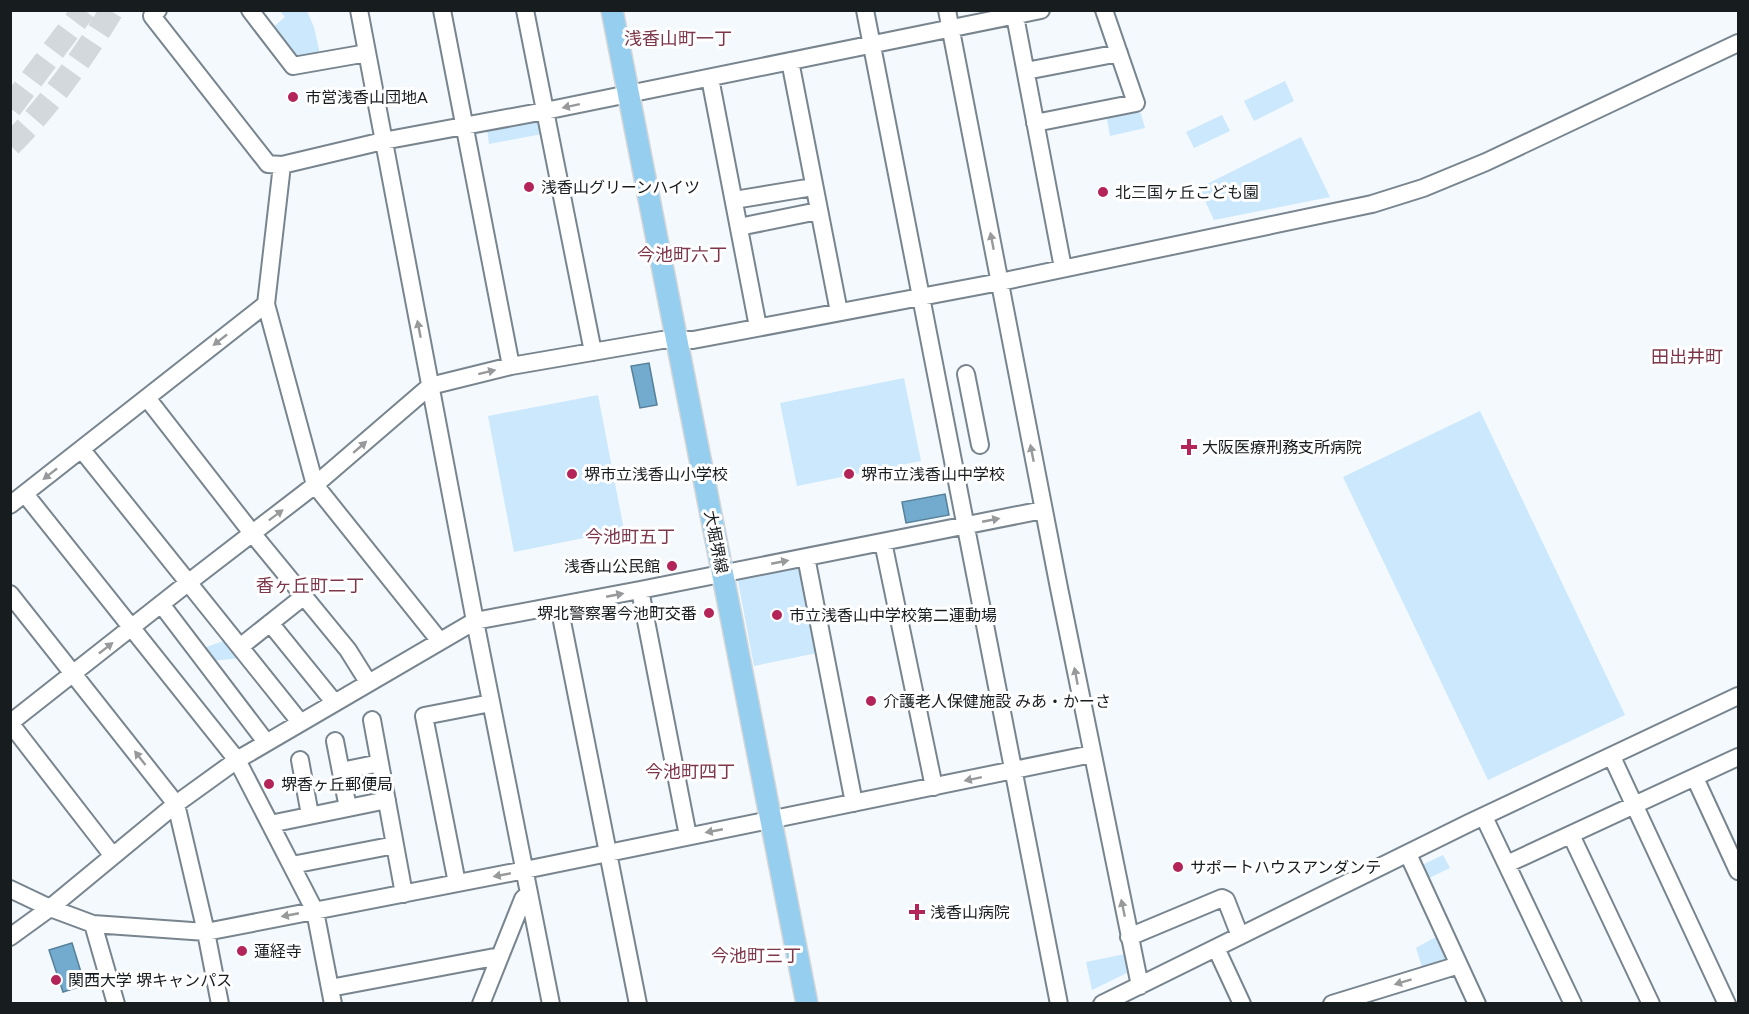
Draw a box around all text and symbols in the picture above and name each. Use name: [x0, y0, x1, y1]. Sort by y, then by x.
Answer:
district label: 浅香山町一丁: [624, 28, 732, 50]
place label: 市営浅香山団地A: [305, 88, 428, 107]
marker: 市営浅香山団地A: [286, 90, 300, 104]
one-way arrow: [562, 102, 581, 111]
place label: 浅香山グリーンハイツ: [541, 178, 700, 197]
marker: 浅香山グリーンハイツ: [522, 180, 536, 194]
place label: 北三国ヶ丘こども園: [1115, 183, 1259, 202]
marker: 北三国ヶ丘こども園: [1096, 185, 1110, 199]
one-way arrow: [987, 231, 996, 250]
district label: 今池町六丁: [637, 244, 727, 266]
one-way arrow: [414, 319, 423, 338]
one-way arrow: [212, 333, 227, 345]
district label: 田出井町: [1651, 346, 1723, 368]
one-way arrow: [478, 367, 496, 377]
marker: 大阪医療刑務支所病院: [1180, 438, 1198, 456]
place label: 大阪医療刑務支所病院: [1202, 438, 1362, 457]
one-way arrow: [352, 441, 367, 454]
one-way arrow: [1028, 443, 1037, 462]
place label: 堺市立浅香山小学校: [584, 465, 728, 484]
place label: 堺市立浅香山中学校: [861, 465, 1005, 484]
marker: 堺市立浅香山小学校: [565, 467, 579, 481]
marker: 堺市立浅香山中学校: [842, 467, 856, 481]
one-way arrow: [43, 468, 58, 480]
one-way arrow: [268, 508, 284, 521]
street label: 大堀堺線: [701, 509, 731, 575]
one-way arrow: [982, 515, 1001, 524]
district label: 今池町五丁: [585, 526, 675, 548]
place label: 浅香山公民館: [564, 557, 660, 576]
one-way arrow: [770, 557, 789, 566]
marker: 浅香山公民館: [665, 559, 679, 573]
district label: 香ヶ丘町二丁: [256, 575, 364, 597]
one-way arrow: [606, 590, 625, 599]
place label: 堺北警察署今池町交番: [537, 604, 697, 623]
marker: 堺北警察署今池町交番: [702, 606, 716, 620]
place label: 市立浅香山中学校第二運動場: [789, 606, 997, 625]
marker: 市立浅香山中学校第二運動場: [770, 608, 784, 622]
one-way arrow: [98, 641, 114, 654]
one-way arrow: [1071, 666, 1080, 685]
place label: 介護老人保健施設 みあ・かーさ: [883, 692, 1111, 711]
marker: 介護老人保健施設 みあ・かーさ: [864, 694, 878, 708]
one-way arrow: [134, 751, 146, 766]
district label: 今池町四丁: [645, 761, 735, 783]
one-way arrow: [963, 774, 982, 784]
place label: 堺香ヶ丘郵便局: [281, 775, 393, 794]
marker: 堺香ヶ丘郵便局: [262, 777, 276, 791]
one-way arrow: [704, 827, 723, 836]
place label: サポートハウスアンダンテ: [1190, 858, 1381, 877]
marker: サポートハウスアンダンテ: [1171, 860, 1185, 874]
one-way arrow: [493, 871, 512, 880]
one-way arrow: [1118, 898, 1127, 917]
marker: 浅香山病院: [908, 903, 926, 921]
place label: 浅香山病院: [930, 903, 1010, 922]
one-way arrow: [281, 911, 300, 920]
place label: 蓮経寺: [254, 942, 302, 961]
marker: 蓮経寺: [235, 944, 249, 958]
district label: 今池町三丁: [711, 945, 801, 967]
place label: 関西大学 堺キャンパス: [68, 971, 232, 990]
marker: 関西大学 堺キャンパス: [49, 973, 63, 987]
one-way arrow: [1394, 978, 1412, 987]

